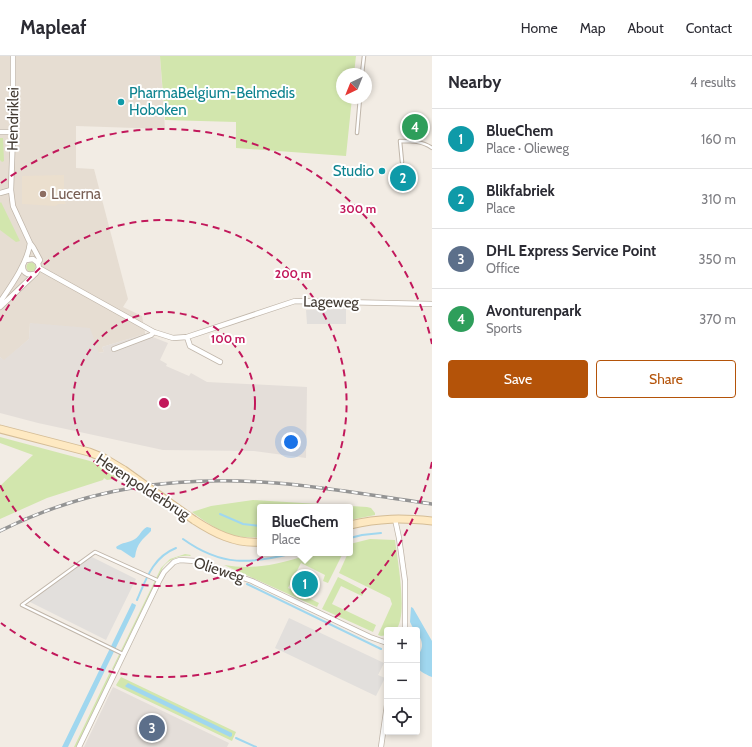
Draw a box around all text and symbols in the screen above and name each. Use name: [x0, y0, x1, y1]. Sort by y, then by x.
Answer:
text: Mapleaf: [20, 16, 87, 39]
text: Home: [521, 19, 558, 37]
text: Map: [580, 19, 605, 37]
text: About: [627, 19, 664, 37]
text: Contact: [686, 19, 732, 37]
north arrow: [336, 68, 372, 104]
text: Nearby: [448, 72, 501, 92]
text: 4 results: [690, 74, 736, 90]
place label: PharmaBelgium-Belmedis Hoboken: [129, 84, 295, 119]
street label: Hendriklei: [3, 87, 23, 151]
marker: PharmaBelgium-Belmedis Hoboken: [116, 97, 126, 107]
pin: 4: [402, 112, 428, 142]
text: BlueChem: [486, 122, 553, 140]
text: 1: [459, 131, 463, 147]
text: 160 m: [701, 131, 736, 147]
text: Place · Olieweg: [486, 140, 569, 156]
place label: Studio: [333, 162, 374, 180]
pin: 2: [390, 163, 416, 193]
marker: Studio: [377, 166, 387, 176]
text: Blikfabriek: [486, 182, 555, 200]
place label: Lucerna: [51, 185, 102, 203]
marker: Lucerna: [38, 189, 48, 199]
text: 2: [458, 191, 464, 207]
text: 310 m: [701, 191, 736, 207]
text: Place: [486, 200, 515, 216]
text: 300 m: [340, 201, 376, 216]
text: DHL Express Service Point: [486, 242, 656, 260]
text: 3: [457, 251, 465, 267]
text: 350 m: [699, 251, 736, 267]
text: Office: [486, 260, 520, 276]
text: 200 m: [275, 266, 311, 281]
street label: Lageweg: [303, 293, 360, 311]
text: Avonturenpark: [486, 302, 581, 320]
text: 4: [457, 311, 465, 327]
text: 370 m: [699, 311, 736, 327]
text: Sports: [486, 320, 522, 336]
text: 100 m: [211, 331, 245, 346]
button: Save: [448, 360, 588, 398]
button: Share: [596, 360, 736, 398]
centre of rings: [157, 396, 171, 410]
your location: [281, 432, 301, 452]
street label: Herenpolderbrug: [93, 450, 194, 524]
popup: [257, 504, 353, 556]
text: BlueChem: [271, 513, 339, 531]
text: Place: [271, 531, 301, 547]
street label: Olieweg: [192, 553, 247, 587]
pin: 1: [292, 569, 318, 599]
map controls: [384, 627, 420, 735]
button: +: [384, 627, 420, 663]
button: −: [384, 663, 420, 699]
button: locate: [384, 699, 420, 735]
pin: 3: [139, 713, 165, 743]

